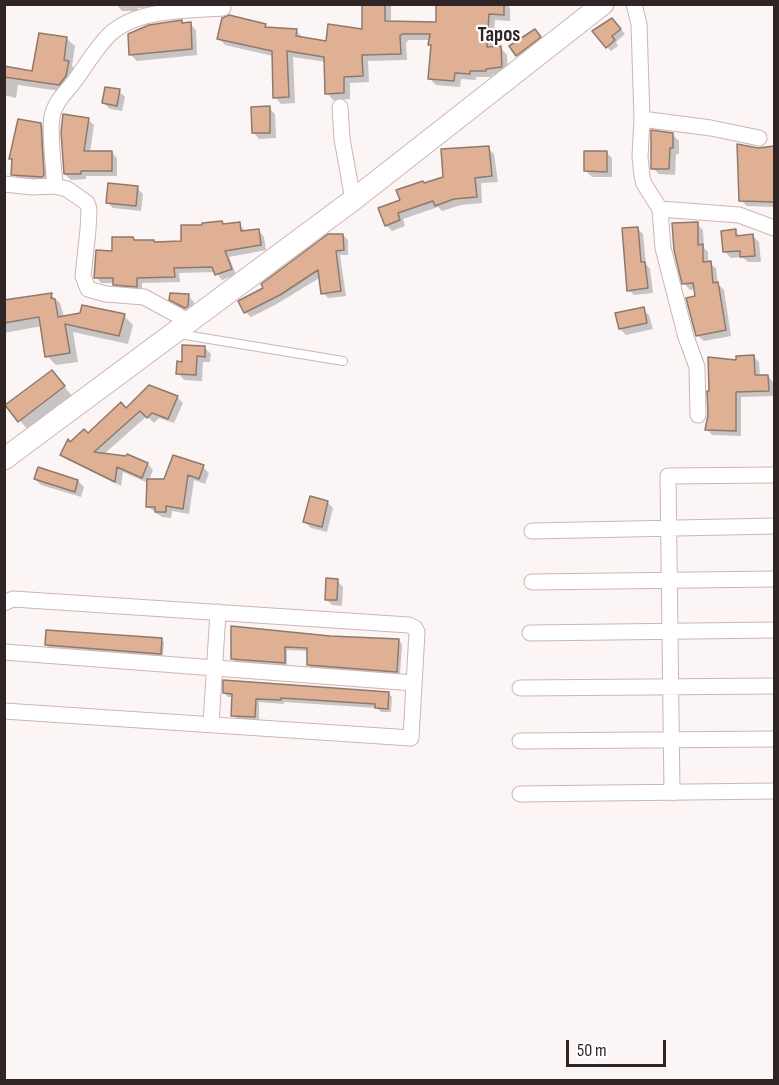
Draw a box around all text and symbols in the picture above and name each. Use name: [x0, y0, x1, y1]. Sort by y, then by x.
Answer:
district label: Tapos: [478, 23, 520, 49]
scale bar: [569, 1028, 670, 1066]
text: 50 m: [577, 1040, 607, 1061]

